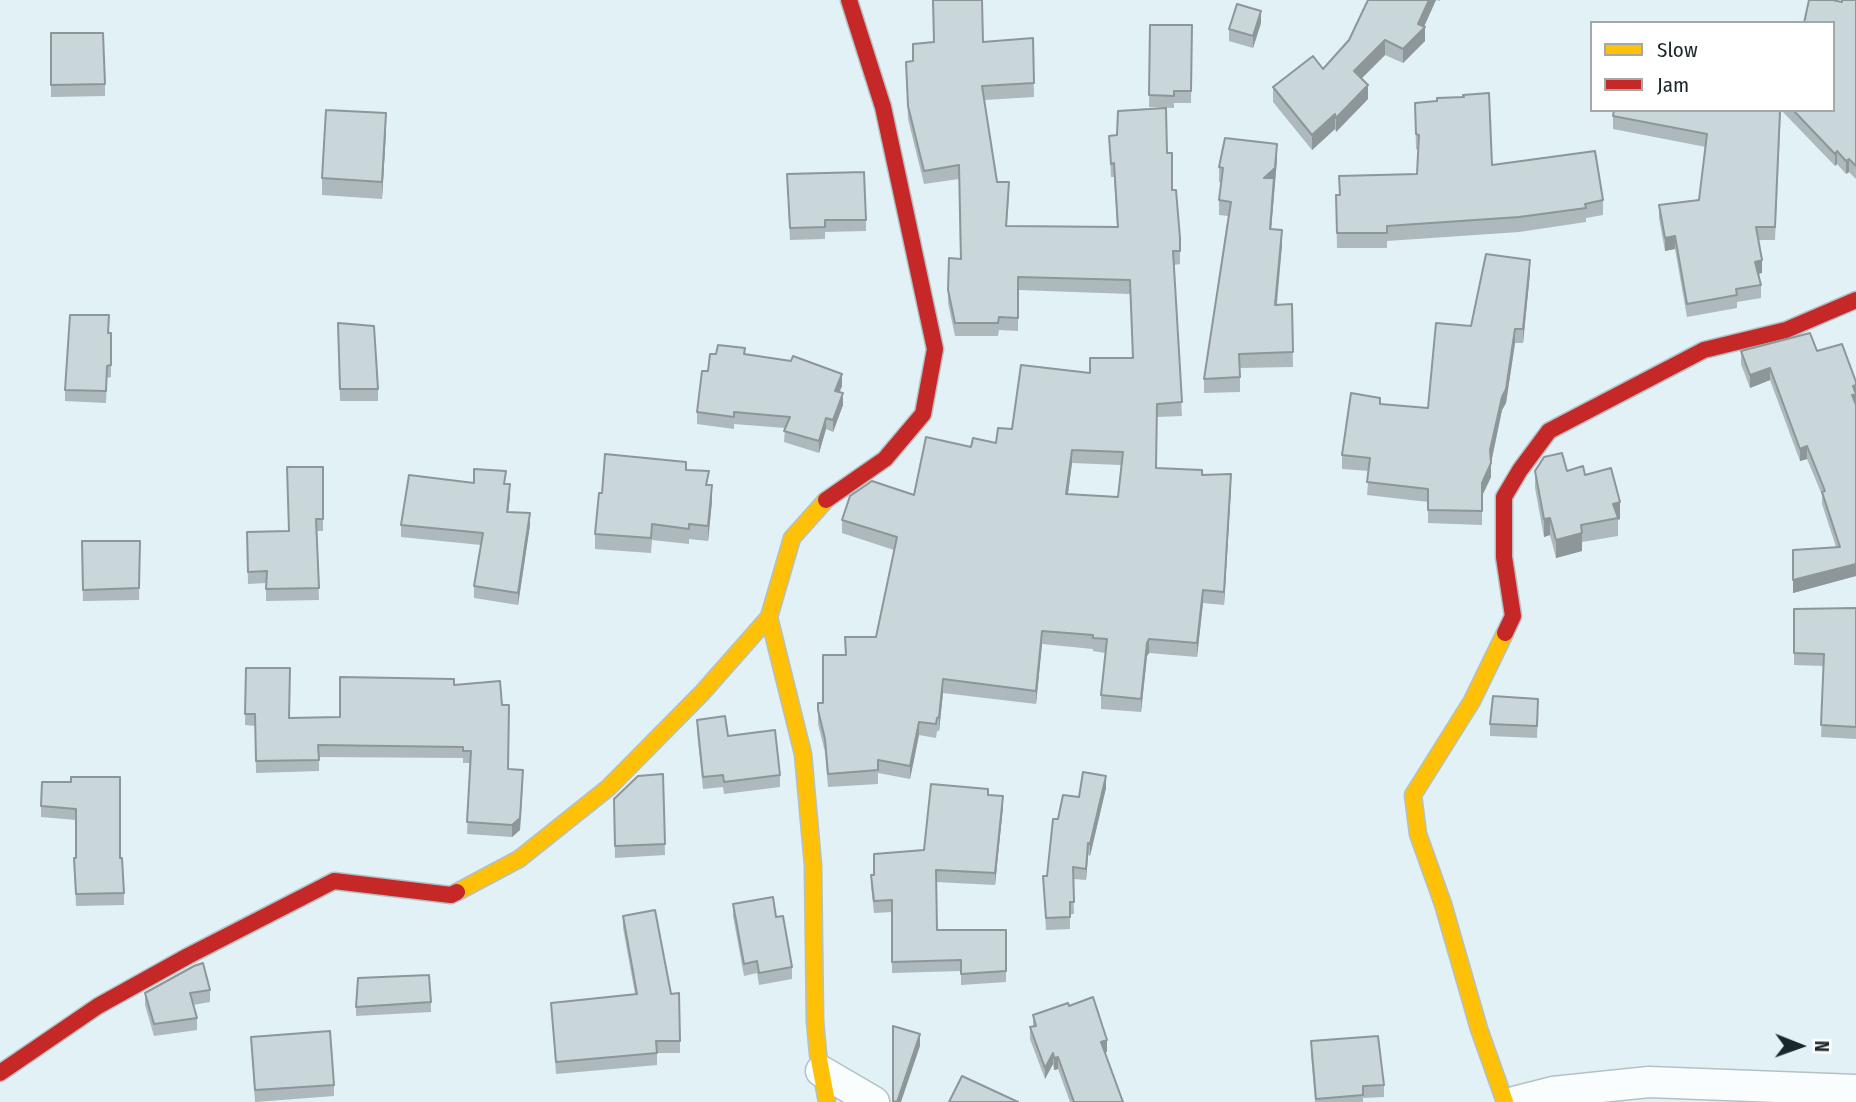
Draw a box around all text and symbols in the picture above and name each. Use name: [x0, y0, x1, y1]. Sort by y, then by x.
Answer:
legend: [1590, 21, 1835, 112]
text: Slow: [1657, 37, 1698, 63]
text: Jam: [1657, 72, 1689, 98]
north arrow: [1765, 1011, 1835, 1081]
text: N: [1810, 1040, 1833, 1052]

